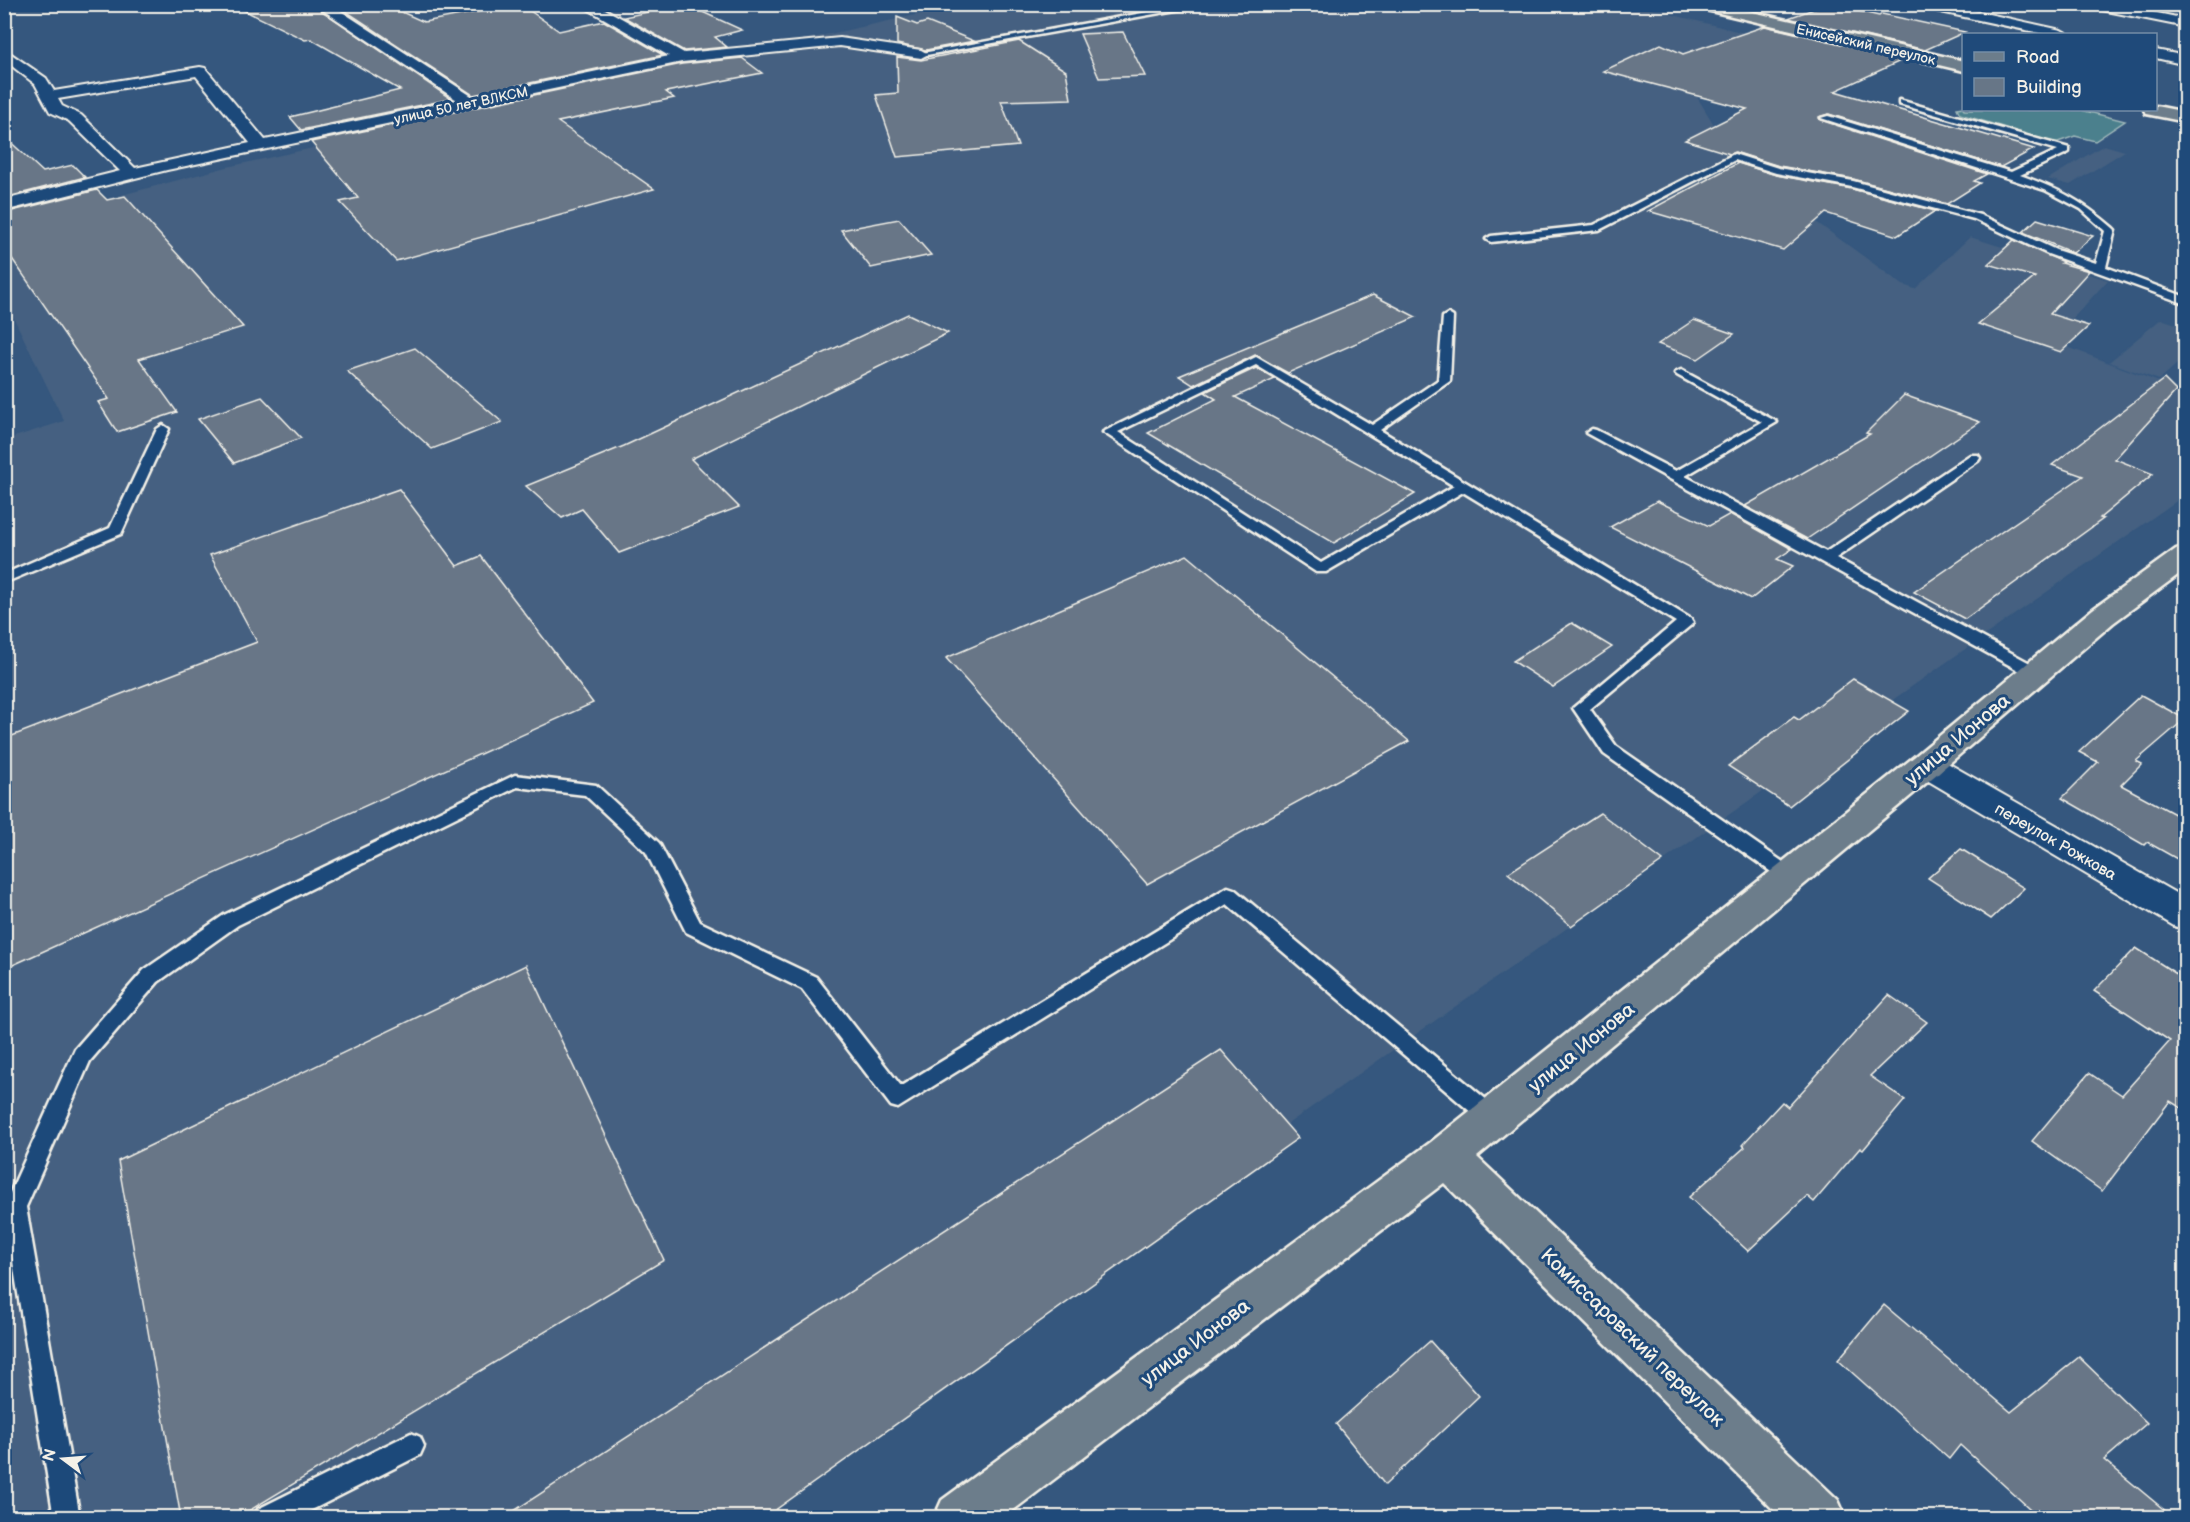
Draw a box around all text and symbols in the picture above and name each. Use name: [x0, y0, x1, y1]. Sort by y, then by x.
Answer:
street label: Енисейский переулок: [1795, 20, 1938, 69]
legend: [1962, 33, 2157, 111]
text: Road: [2016, 47, 2060, 68]
text: Building: [2016, 77, 2082, 98]
street label: улица 50 лет ВЛКСМ: [393, 83, 530, 128]
street label: улица Ионова: [1900, 689, 2015, 791]
street label: переулок Рожкова: [1991, 800, 2120, 885]
street label: улица Ионова: [1524, 997, 1640, 1098]
street label: Комиссаровский переулок: [1535, 1243, 1730, 1432]
street label: улица Ионова: [1136, 1294, 1255, 1392]
north arrow: [33, 1429, 93, 1489]
text: N: [39, 1447, 61, 1464]

